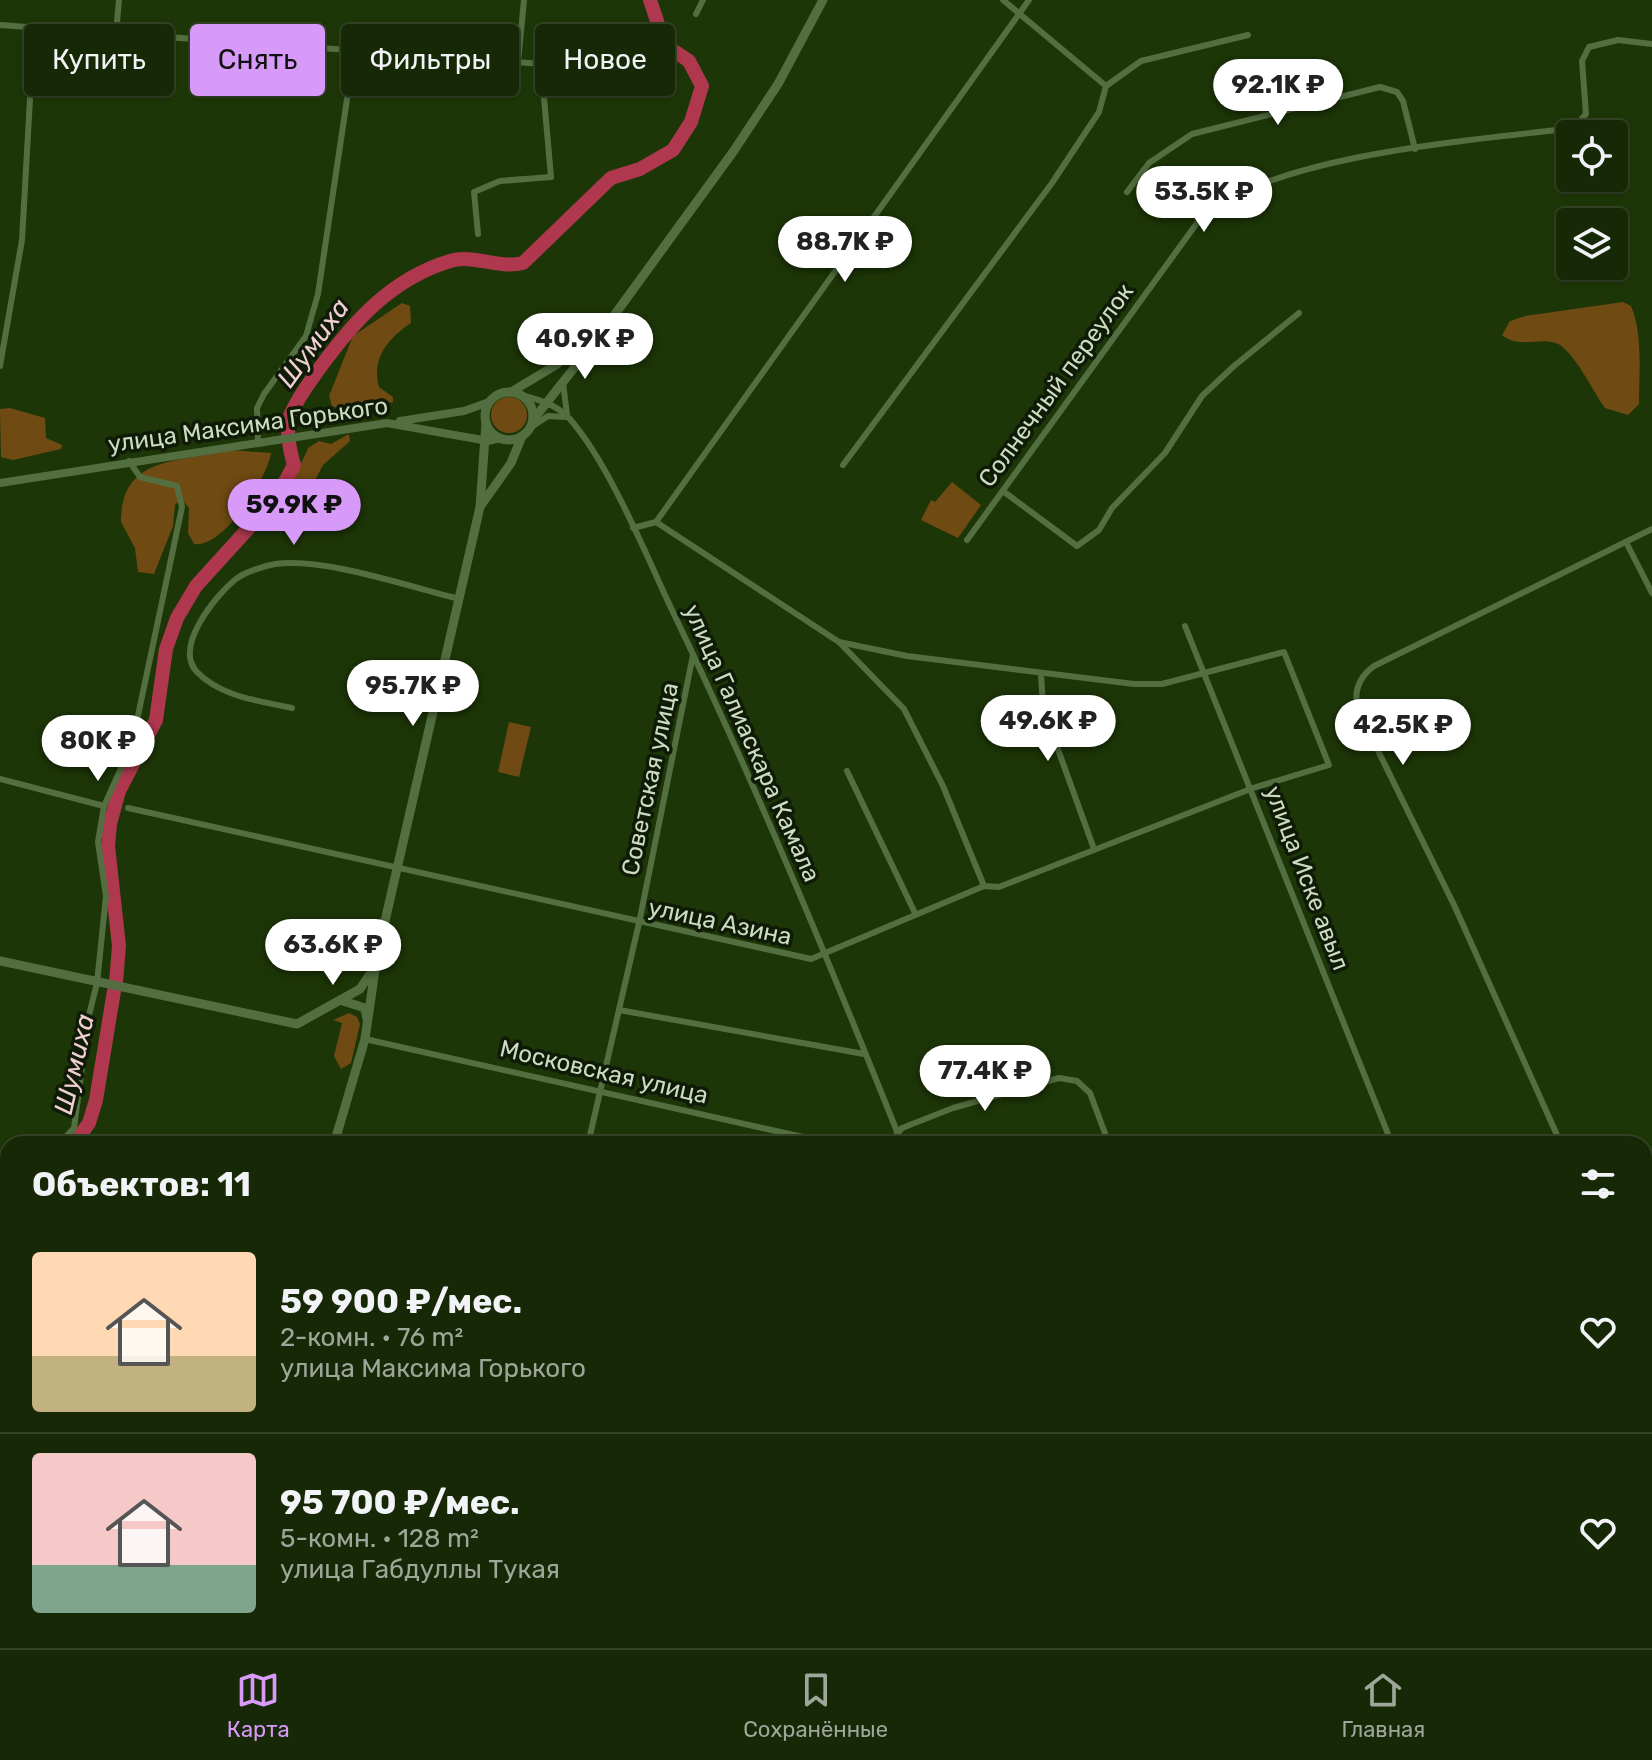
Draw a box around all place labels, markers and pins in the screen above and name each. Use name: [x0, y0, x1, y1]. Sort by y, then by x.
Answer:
pin: 92.1K ₽: [1204, 59, 1352, 127]
pin: 53.5K ₽: [1130, 166, 1278, 234]
pin: 88.7K ₽: [771, 216, 919, 284]
pin: 40.9K ₽: [511, 313, 659, 381]
pin: 59.9K ₽: [220, 479, 368, 547]
pin: 95.7K ₽: [339, 660, 487, 728]
pin: 49.6K ₽: [974, 695, 1122, 763]
pin: 42.5K ₽: [1329, 699, 1477, 767]
pin: 80K ₽: [42, 715, 154, 783]
pin: 63.6K ₽: [259, 919, 407, 987]
pin: 77.4K ₽: [911, 1045, 1059, 1113]

